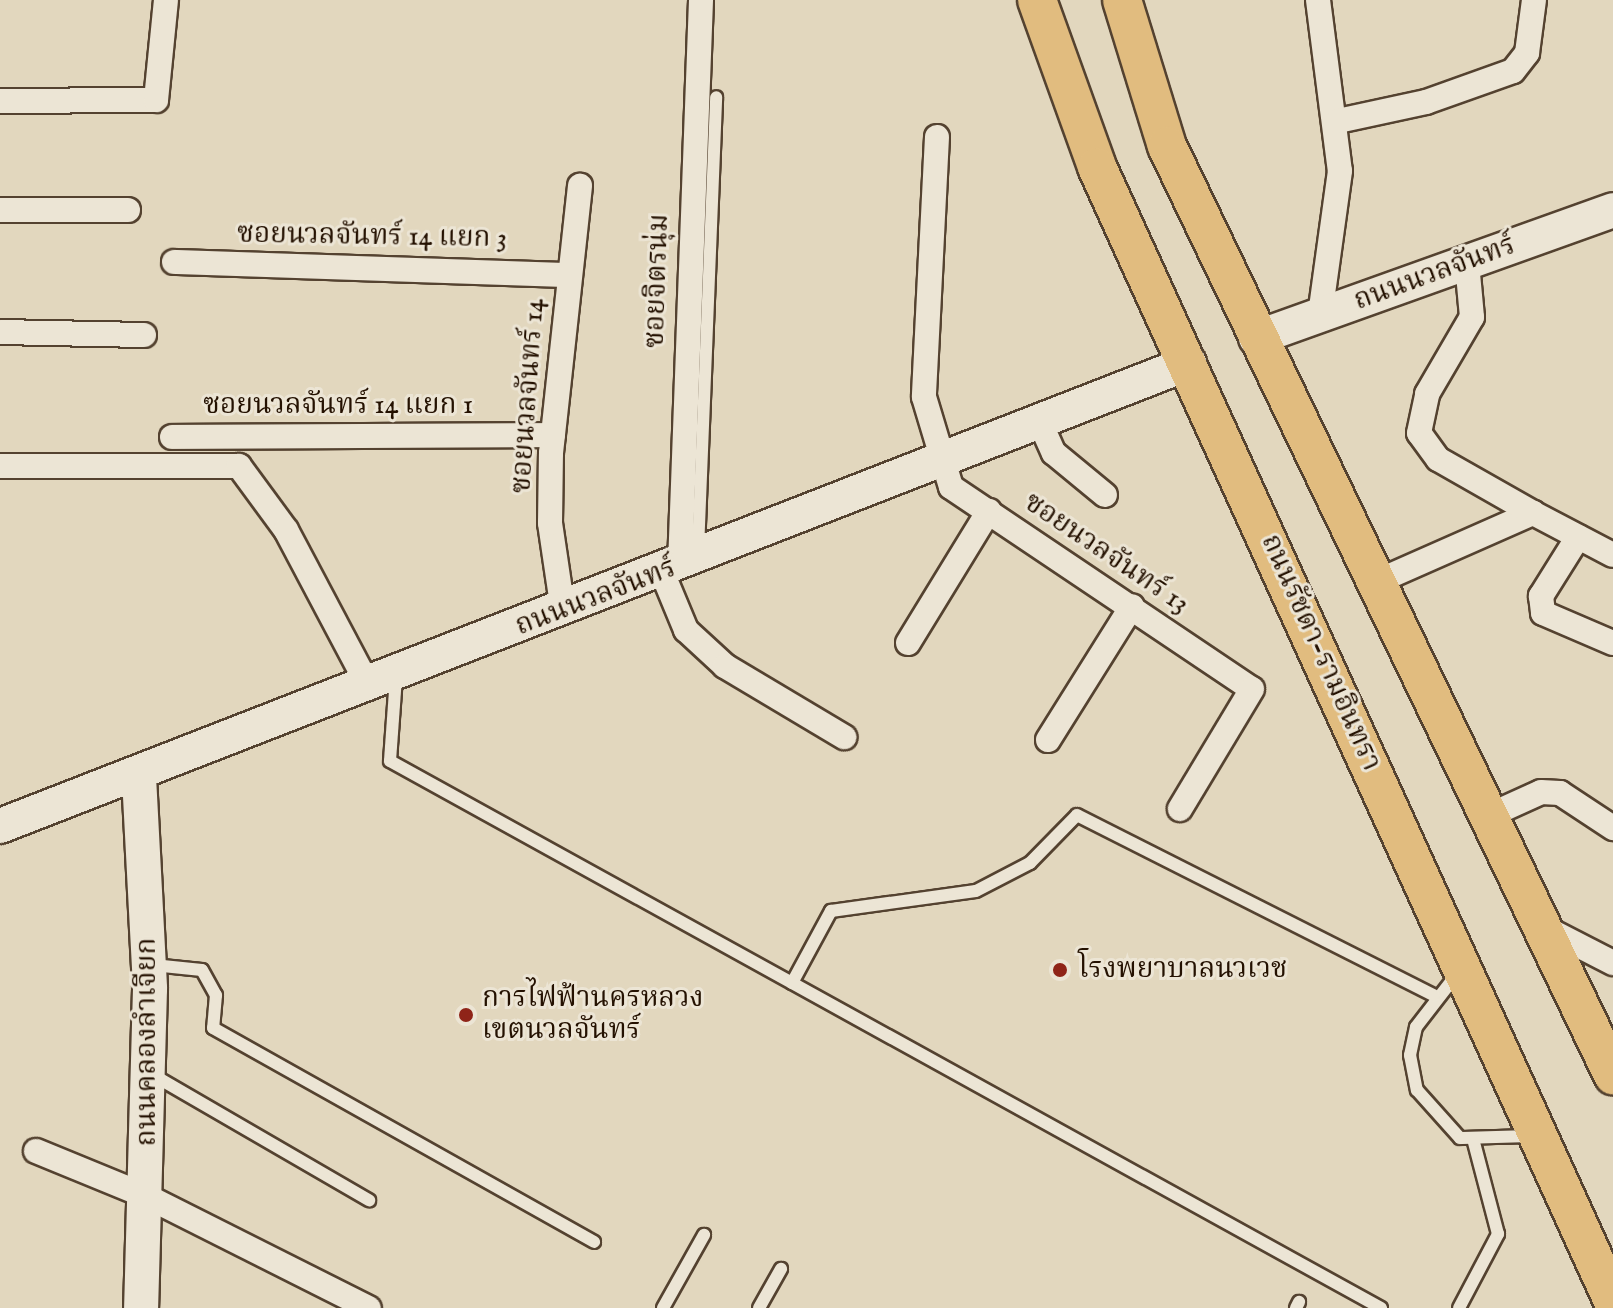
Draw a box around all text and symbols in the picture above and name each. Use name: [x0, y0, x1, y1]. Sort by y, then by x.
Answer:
street label: ซอยจิตรนุ่ม: [639, 213, 677, 349]
street label: ซอยนวลจันทร์ 14 แยก 3: [237, 218, 507, 256]
street label: ถนนนวลจันทร์: [1350, 229, 1520, 319]
street label: ซอยนวลจันทร์ 14: [505, 297, 553, 495]
street label: ซอยนวลจันทร์ 14 แยก 1: [203, 389, 473, 423]
street label: ซอยนวลจันทร์ 13: [1017, 486, 1195, 622]
street label: ถนนรัชดา-รามอินทรา: [1253, 529, 1387, 777]
street label: ถนนนวลจันทร์: [511, 552, 681, 644]
street label: ถนนคลองลำเจียก: [131, 938, 165, 1146]
place label: โรงพยาบาลนวเวช: [1078, 953, 1287, 987]
marker: โรงพยาบาลนวเวช: [1049, 959, 1071, 981]
place label: การไฟฟ้านครหลวง เขตนวลจันทร์: [482, 982, 704, 1048]
marker: การไฟฟ้านครหลวง เขตนวลจันทร์: [457, 1006, 475, 1024]

